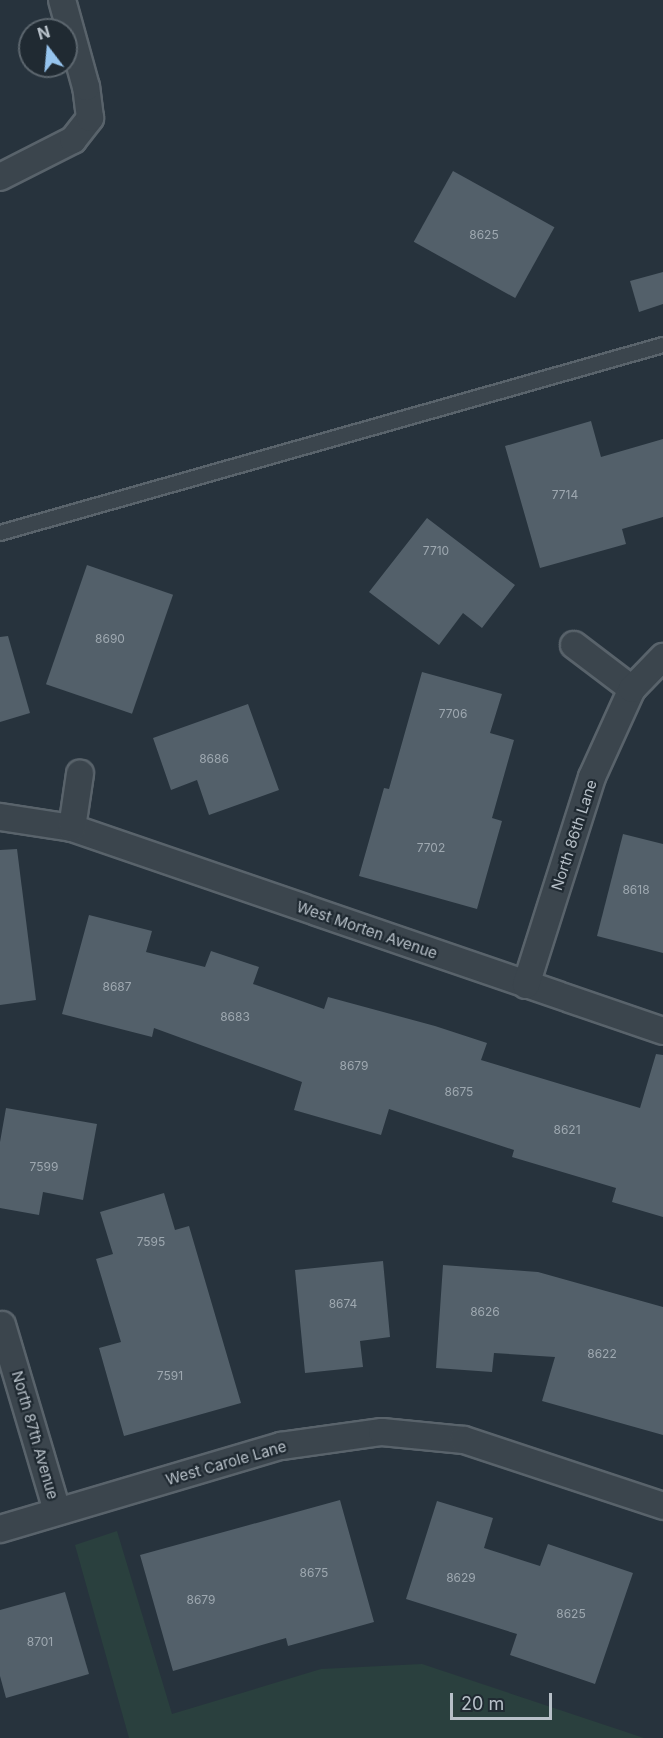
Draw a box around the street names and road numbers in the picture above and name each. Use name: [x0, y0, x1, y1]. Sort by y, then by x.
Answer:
street label: North 86th Lane: [548, 777, 600, 893]
street label: West Morten Avenue: [294, 897, 440, 963]
street label: North 87th Avenue: [8, 1369, 62, 1501]
street label: West Carole Lane: [164, 1437, 288, 1489]

